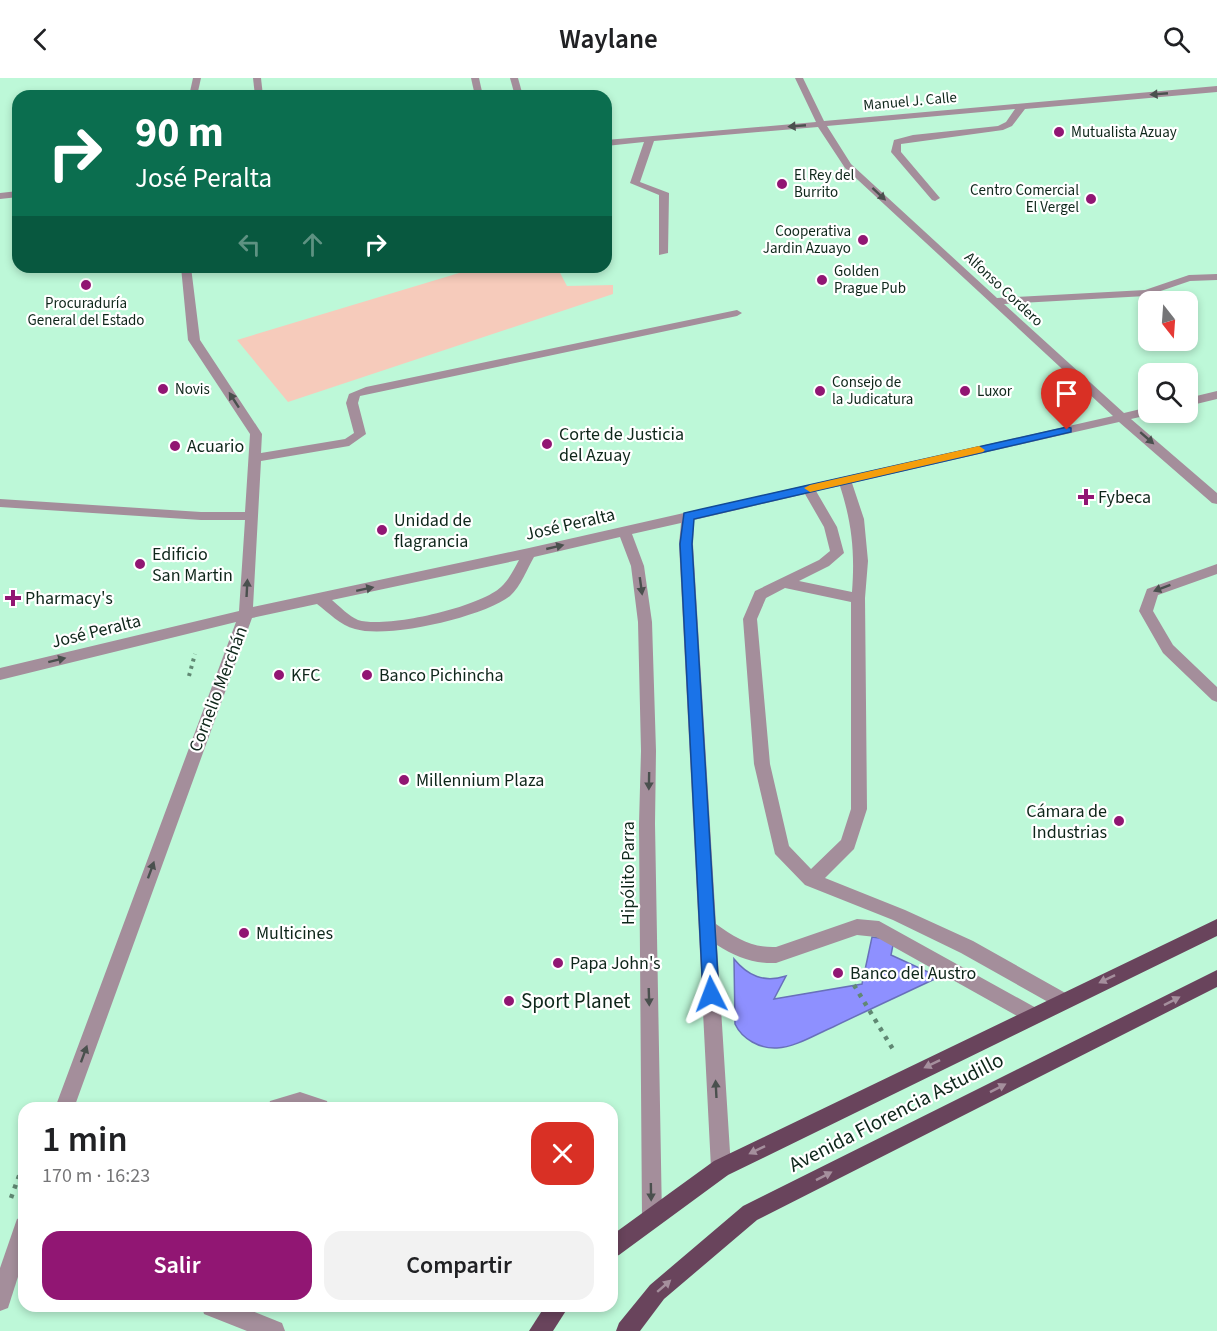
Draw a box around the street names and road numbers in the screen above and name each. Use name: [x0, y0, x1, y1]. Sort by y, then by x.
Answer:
street label: Manuel J. Calle: [862, 87, 958, 116]
street label: Alfonso Cordero: [960, 247, 1048, 331]
street label: José Peralta: [523, 502, 617, 547]
street label: José Peralta: [49, 608, 143, 655]
street label: Cornelio Merchán: [183, 623, 254, 755]
street label: Hipólito Parra: [616, 821, 641, 925]
street label: Avenida Florencia Astudillo: [783, 1045, 1009, 1179]

